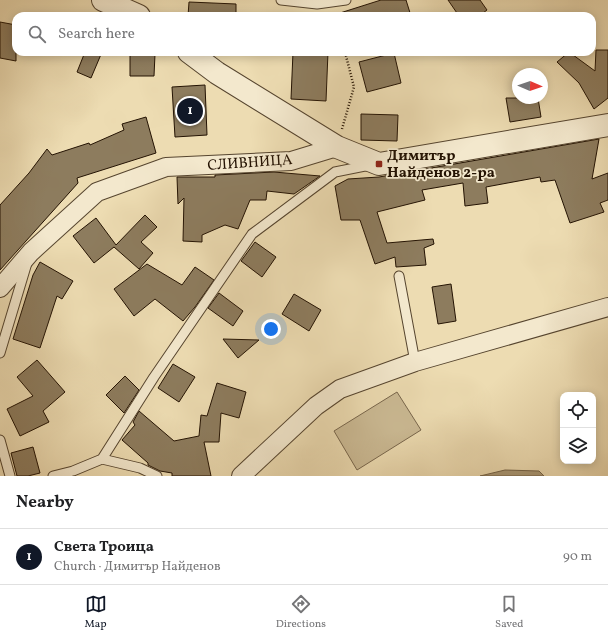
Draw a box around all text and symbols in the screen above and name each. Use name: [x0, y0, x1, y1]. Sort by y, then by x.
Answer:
search box: [12, 12, 596, 56]
icon: search: [26, 23, 48, 45]
text: Search here: [58, 24, 135, 45]
north arrow: [512, 68, 548, 104]
pin: 1: [177, 96, 203, 126]
place label: Димитър Найденов 2-ра: [387, 146, 495, 184]
street label: СЛИВНИЦА: [207, 150, 294, 177]
marker: Димитър Найденов 2-ра: [374, 159, 384, 169]
your location: [261, 319, 281, 339]
map controls: [560, 392, 596, 464]
button: locate: [560, 392, 596, 428]
button: layers: [560, 428, 596, 464]
text: Nearby: [16, 491, 74, 514]
text: Света Троица: [54, 537, 154, 558]
text: 1: [26, 548, 32, 566]
text: 90 m: [563, 548, 592, 566]
text: Church · Димитър Найденов: [54, 558, 221, 576]
tab: Map: [85, 593, 107, 632]
tab: Directions: [276, 593, 326, 632]
tab: Saved: [495, 593, 523, 632]

